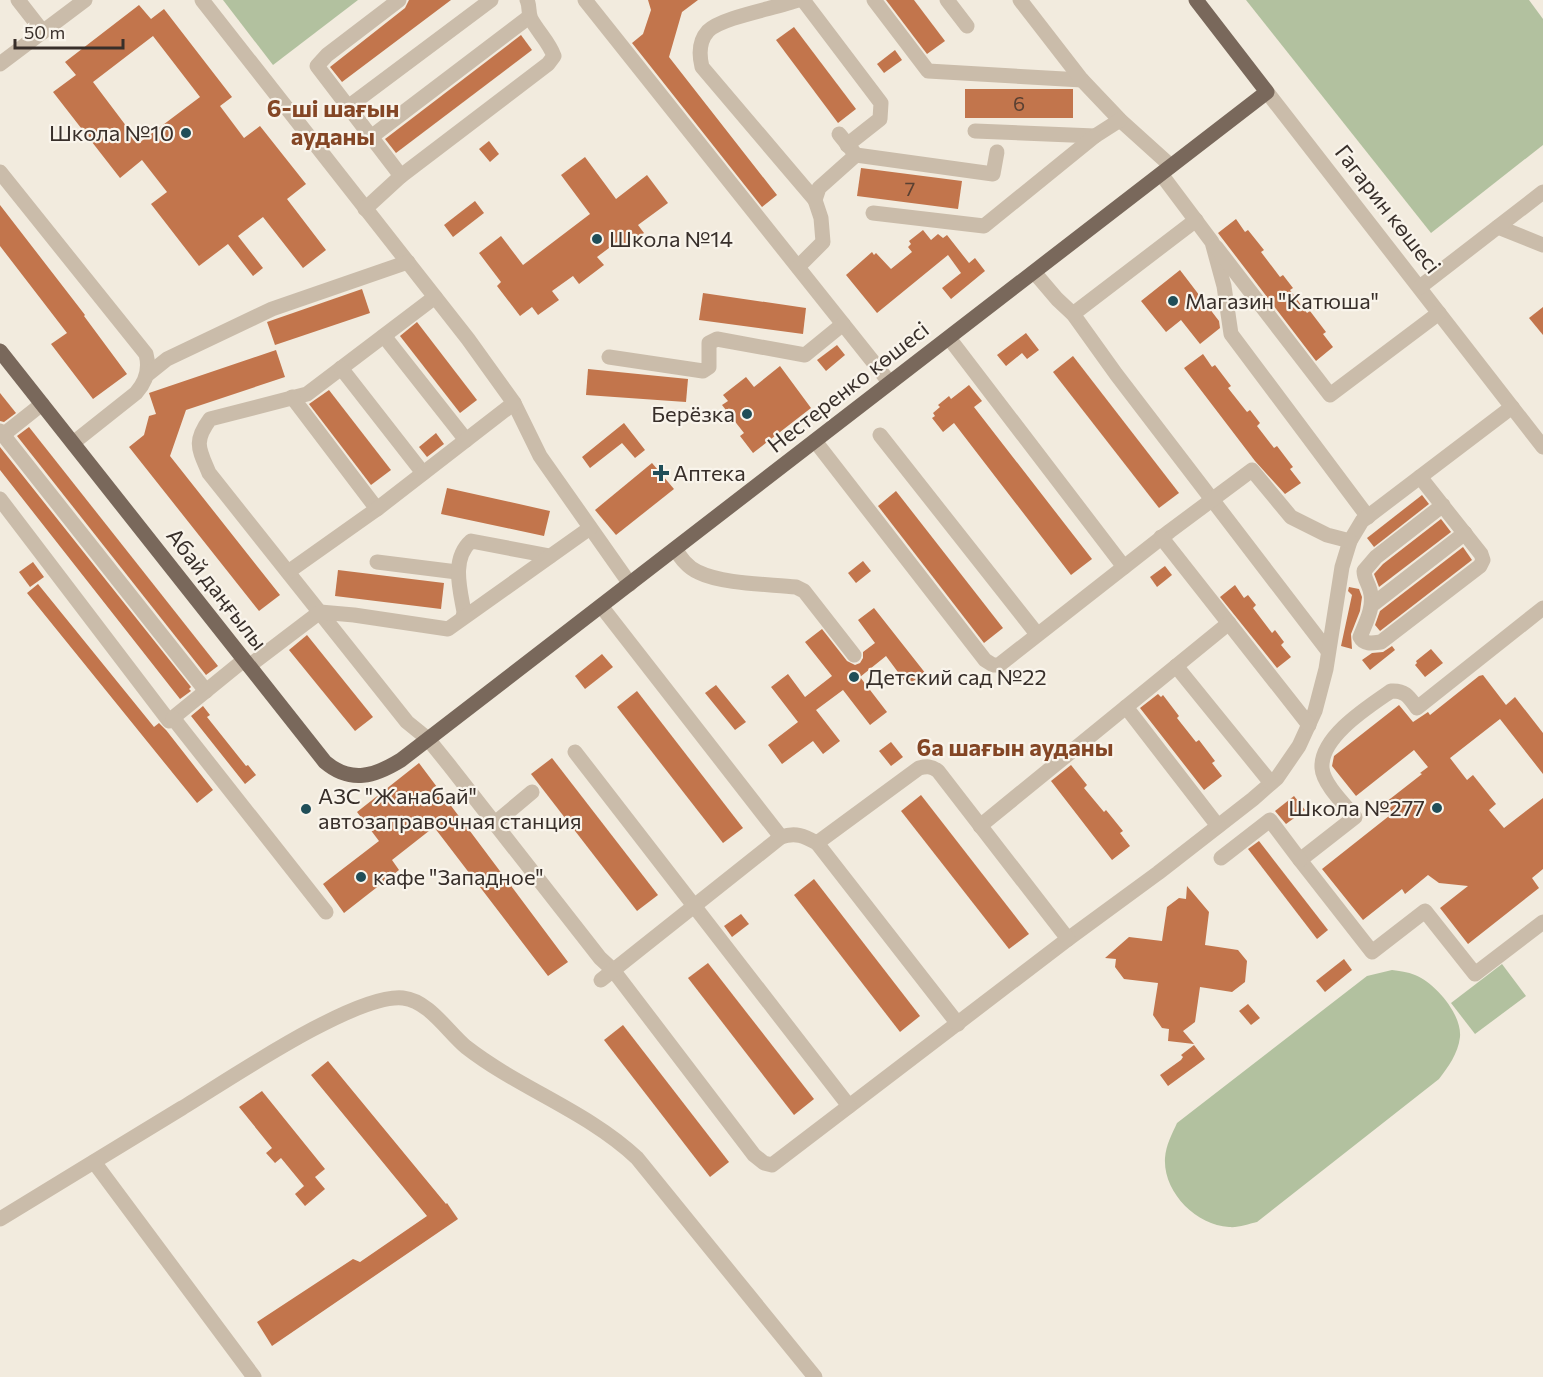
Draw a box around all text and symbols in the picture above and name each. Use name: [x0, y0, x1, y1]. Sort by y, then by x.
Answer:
scale bar: [15, 12, 123, 50]
text: 50 m: [24, 21, 65, 43]
house number: 6: [1013, 91, 1025, 115]
district label: 6-ші шағын ауданы: [267, 93, 399, 150]
place label: Школа №10: [49, 119, 174, 146]
marker: Школа №10: [179, 126, 193, 140]
street label: Гагарин көшесі: [1330, 139, 1447, 278]
house number: 7: [905, 176, 915, 200]
place label: Школа №14: [609, 225, 733, 252]
marker: Школа №14: [590, 232, 604, 246]
place label: Магазин "Катюша": [1185, 287, 1379, 314]
marker: Магазин "Катюша": [1166, 294, 1180, 308]
street label: Нестеренко көшесі: [762, 315, 934, 458]
place label: Берёзка: [651, 400, 735, 427]
marker: Берёзка: [740, 407, 754, 421]
place label: Аптека: [673, 459, 746, 486]
marker: Аптека: [654, 466, 668, 480]
street label: Абай даңғылы: [161, 522, 274, 655]
place label: Детский сад №22: [866, 663, 1047, 690]
marker: Детский сад №22: [847, 670, 861, 684]
district label: 6а шағын ауданы: [917, 732, 1113, 761]
place label: АЗС "Жанабай" автозаправочная станция: [318, 782, 582, 834]
place label: Школа №277: [1288, 794, 1425, 821]
marker: Школа №277: [1430, 801, 1444, 815]
marker: АЗС "Жанабай" автозаправочная станция: [299, 802, 313, 816]
place label: кафе "Западное": [373, 863, 544, 890]
marker: кафе "Западное": [354, 870, 368, 884]

